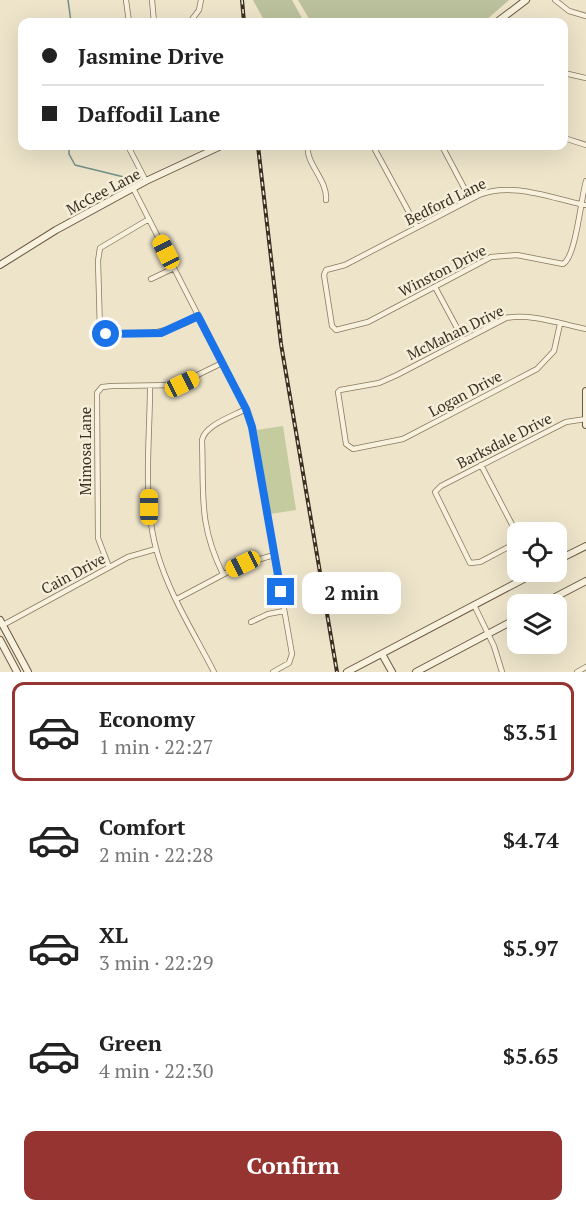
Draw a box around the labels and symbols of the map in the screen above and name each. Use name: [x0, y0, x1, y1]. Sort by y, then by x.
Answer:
street label: McGee Lane: [62, 163, 144, 219]
street label: Bedford Lane: [401, 173, 489, 229]
car: [150, 232, 182, 272]
street label: Winston Drive: [395, 239, 489, 301]
street label: McMahan Drive: [403, 300, 507, 364]
route start: [92, 320, 119, 347]
street label: Logan Drive: [425, 365, 505, 421]
car: [162, 368, 202, 400]
street label: Mimosa Lane: [75, 407, 95, 495]
street label: Barksdale Drive: [453, 407, 555, 473]
car: [140, 489, 158, 525]
street label: Cain Drive: [37, 548, 109, 598]
car: [223, 548, 263, 580]
callout: 2 min: [302, 571, 401, 613]
route end: [267, 578, 294, 605]

